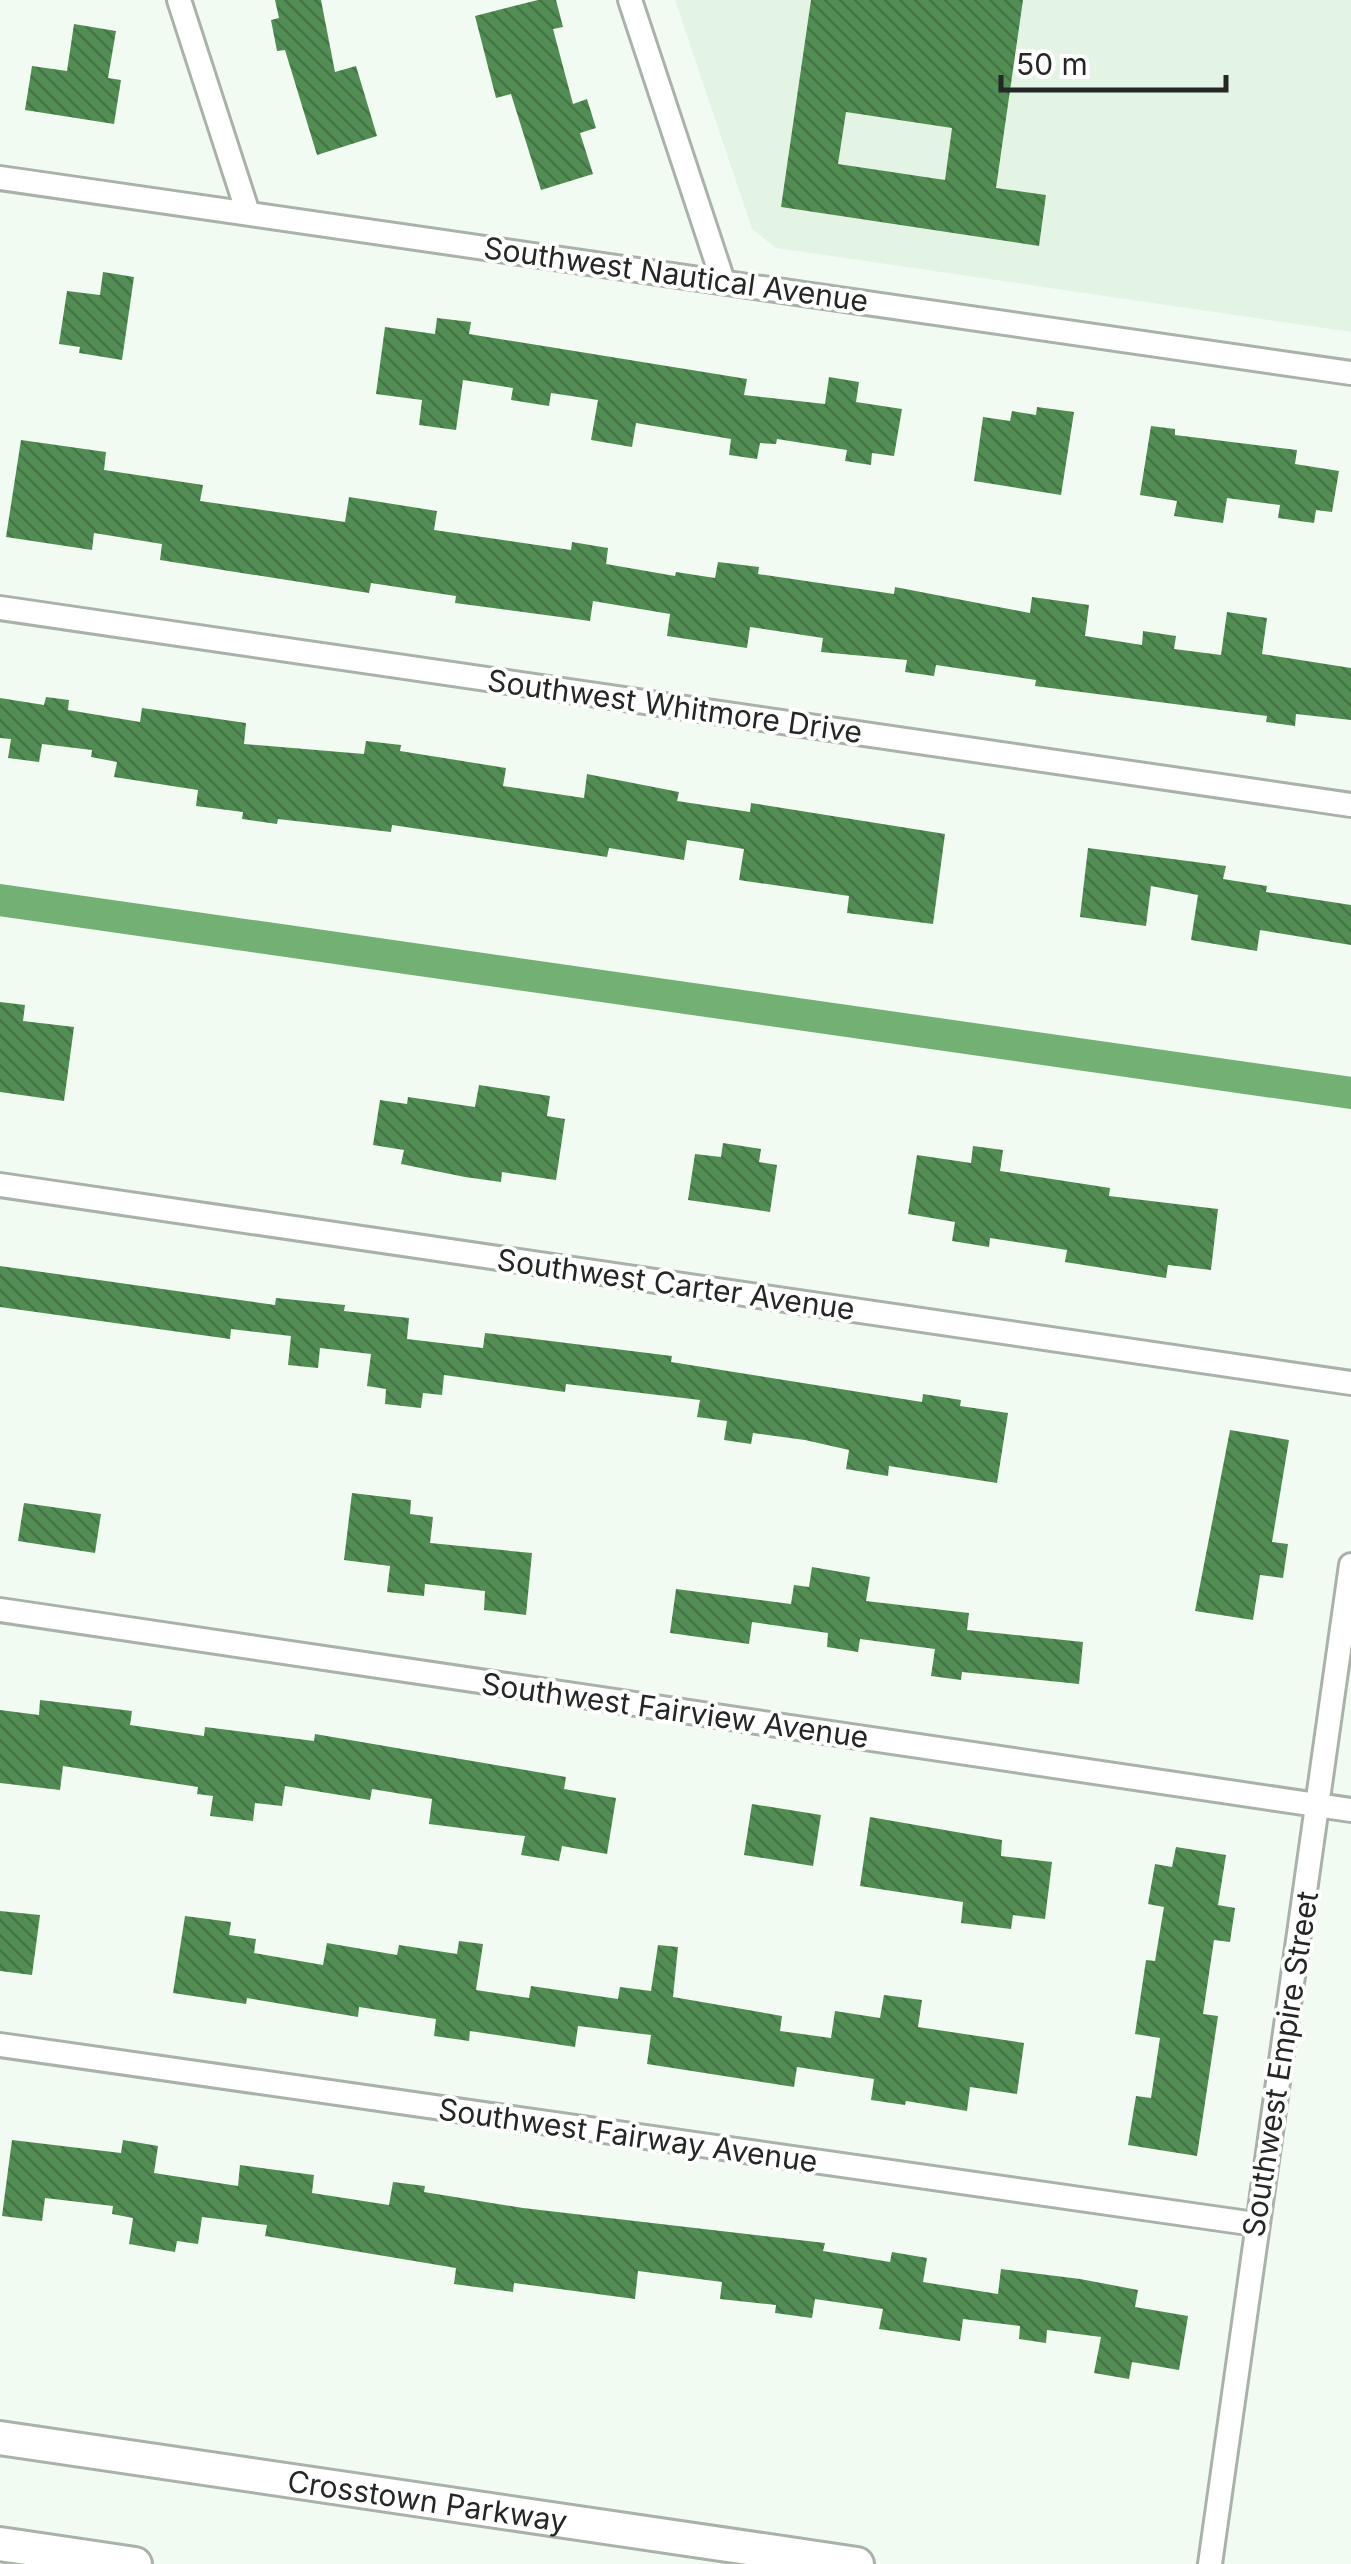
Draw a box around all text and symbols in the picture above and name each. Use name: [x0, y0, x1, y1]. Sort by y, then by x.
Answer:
scale bar: [1001, 30, 1226, 92]
text: 50 m: [1016, 46, 1088, 82]
street label: Southwest Nautical Avenue: [482, 229, 870, 319]
street label: Southwest Whitmore Drive: [485, 662, 865, 750]
street label: Southwest Carter Avenue: [495, 1241, 857, 1327]
street label: Southwest Fairview Avenue: [479, 1665, 871, 1755]
street label: Southwest Empire Street: [1235, 1888, 1325, 2239]
street label: Southwest Fairway Avenue: [436, 2091, 820, 2179]
street label: Crosstown Parkway: [285, 2463, 570, 2539]

